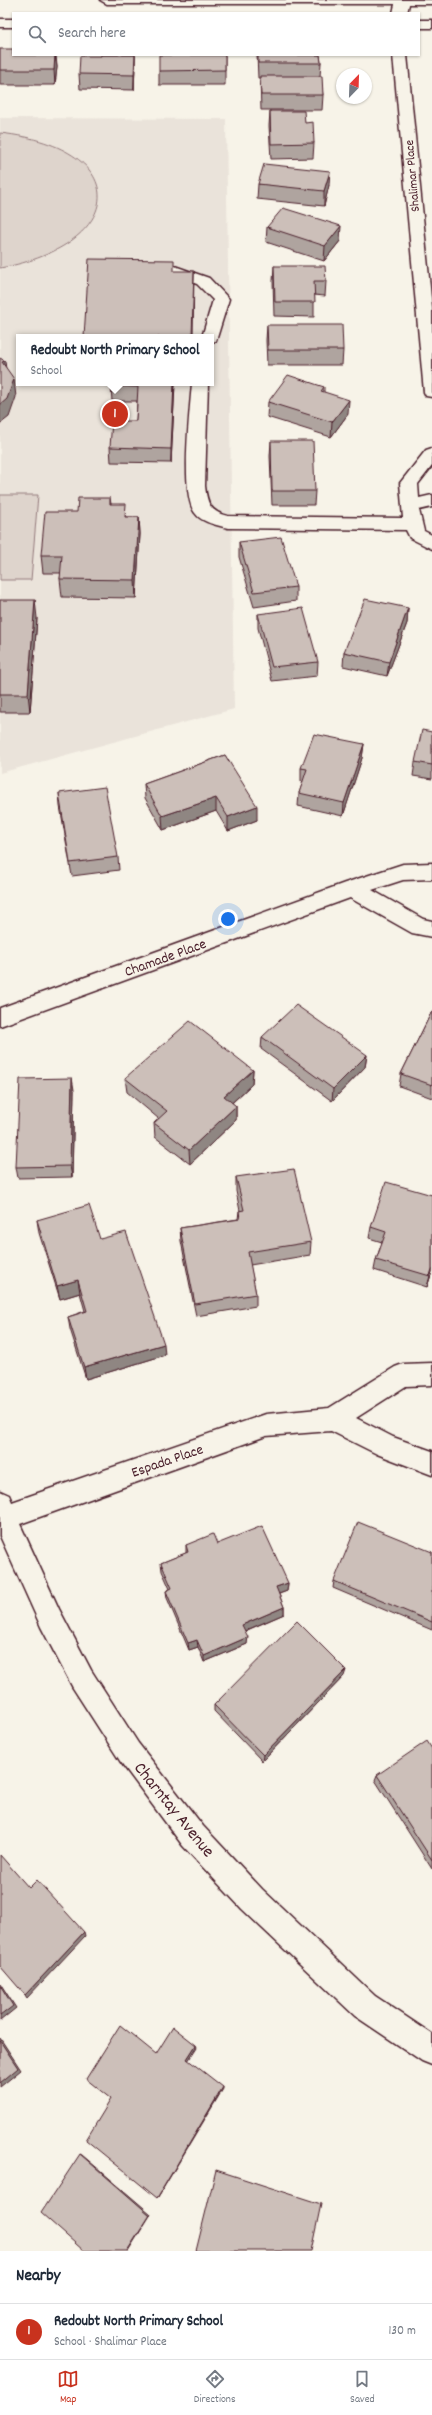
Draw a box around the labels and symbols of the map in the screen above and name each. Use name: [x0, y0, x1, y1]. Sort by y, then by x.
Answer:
north arrow: [336, 68, 372, 104]
street label: Shalimar Place: [401, 139, 426, 213]
pin: 1: [102, 399, 128, 429]
your location: [218, 909, 238, 929]
street label: Chamade Place: [122, 934, 210, 984]
street label: Espada Place: [129, 1439, 207, 1484]
street label: Charntay Avenue: [127, 1758, 219, 1864]

